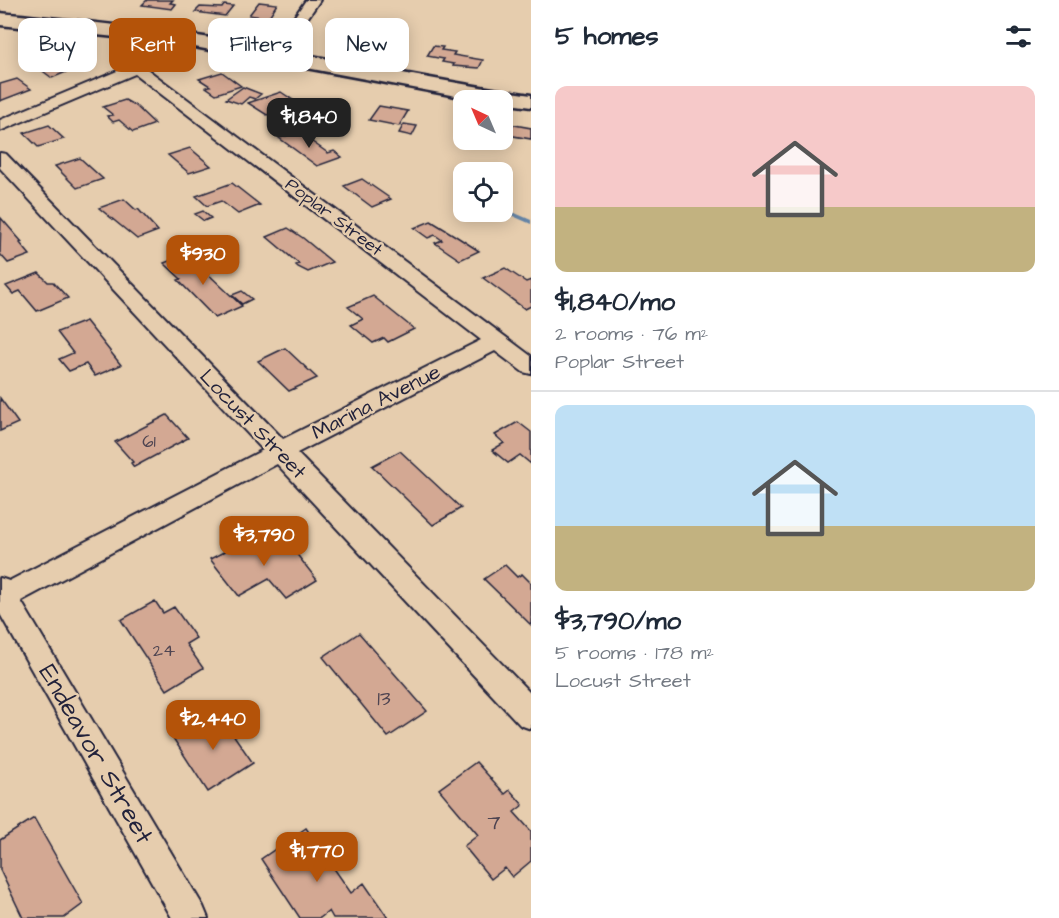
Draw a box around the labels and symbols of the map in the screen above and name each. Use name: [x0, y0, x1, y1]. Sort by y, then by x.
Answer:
north arrow: [453, 90, 513, 150]
pin: $1,840: [260, 98, 358, 149]
street label: Poplar Street: [280, 172, 389, 262]
pin: $930: [167, 235, 239, 286]
street label: Marina Avenue: [307, 357, 445, 447]
street label: Locust Street: [193, 363, 313, 486]
house number: 61: [142, 429, 156, 454]
pin: $3,790: [215, 516, 313, 567]
house number: 24: [153, 638, 175, 663]
street label: Endeavor Street: [30, 657, 162, 851]
house number: 13: [377, 684, 391, 713]
pin: $2,440: [164, 700, 262, 751]
house number: 7: [488, 808, 501, 837]
pin: $1,770: [268, 832, 366, 883]

